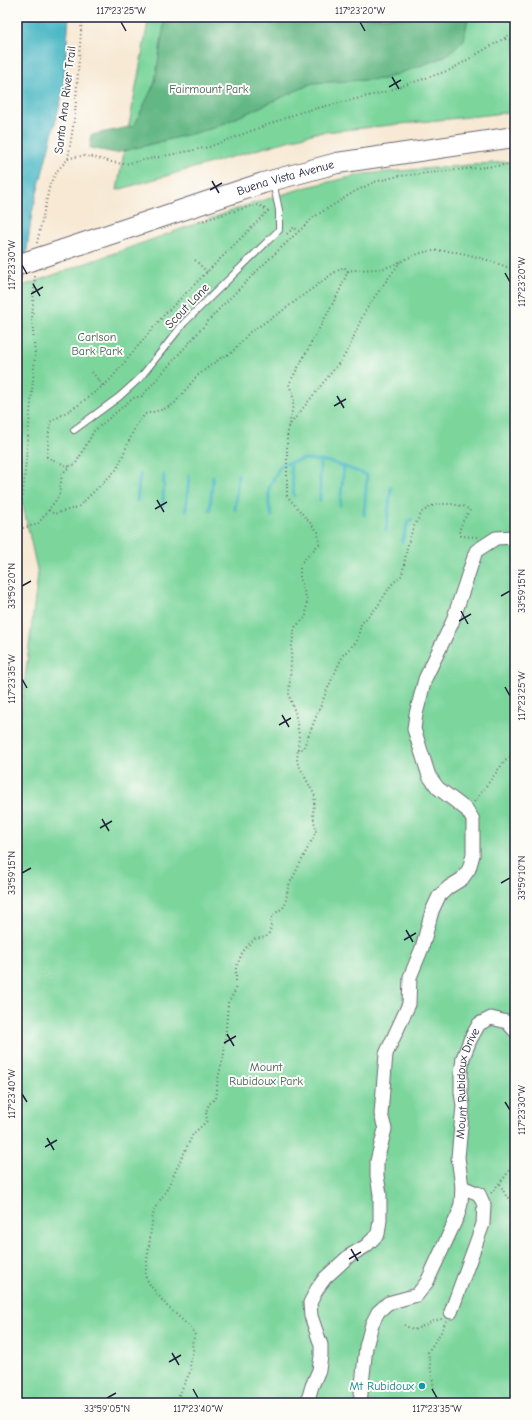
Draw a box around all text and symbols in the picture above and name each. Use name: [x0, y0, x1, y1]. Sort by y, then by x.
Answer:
text: 117°23'25"W: [96, 5, 146, 17]
text: 117°23'20"W: [335, 5, 385, 17]
street label: Santa Ana River Trail: [51, 45, 79, 155]
park label: Fairmount Park: [169, 82, 249, 96]
street label: Buena Vista Avenue: [235, 157, 336, 198]
text: 117°23'30"W: [6, 240, 18, 290]
text: 117°23'20"W: [516, 257, 528, 307]
street label: Scout Lane: [162, 281, 212, 331]
park label: Carlson Bark Park: [71, 330, 123, 358]
text: 33°59'20"N: [6, 563, 18, 609]
text: 33°59'15"N: [516, 569, 528, 613]
text: 117°23'35"W: [6, 654, 18, 704]
text: 117°23'25"W: [516, 671, 528, 721]
text: 33°59'15"N: [6, 851, 18, 895]
text: 33°59'10"N: [516, 856, 528, 900]
street label: Mount Rubidoux Drive: [453, 1025, 482, 1140]
park label: Mount Rubidoux Park: [229, 1060, 303, 1088]
text: 117°23'40"W: [6, 1069, 18, 1119]
text: 117°23'30"W: [516, 1085, 528, 1135]
place label: Mt Rubidoux: [350, 1379, 414, 1393]
marker: Mt Rubidoux: [417, 1381, 427, 1391]
text: 33°59'05"N: [84, 1403, 130, 1415]
text: 117°23'40"W: [173, 1403, 223, 1415]
text: 117°23'35"W: [412, 1403, 462, 1415]

